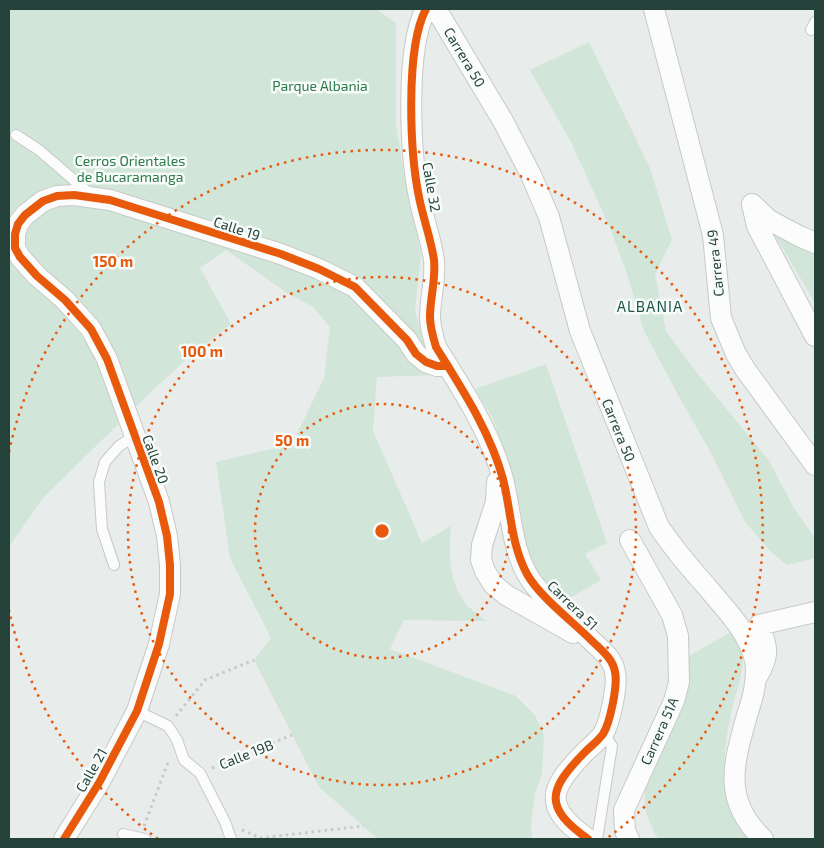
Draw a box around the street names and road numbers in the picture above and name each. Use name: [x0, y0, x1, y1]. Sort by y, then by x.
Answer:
street label: Carrera 50: [441, 24, 489, 90]
street label: Calle 32: [419, 161, 445, 213]
street label: Calle 19: [211, 212, 263, 244]
street label: Carrera 49: [703, 229, 727, 297]
street label: Carrera 50: [599, 396, 639, 464]
street label: Calle 20: [139, 432, 173, 486]
street label: Carrera 51: [544, 577, 602, 633]
street label: Carrera 51A: [637, 694, 682, 768]
street label: Calle 19B: [216, 735, 276, 773]
street label: Calle 21: [72, 745, 110, 795]

